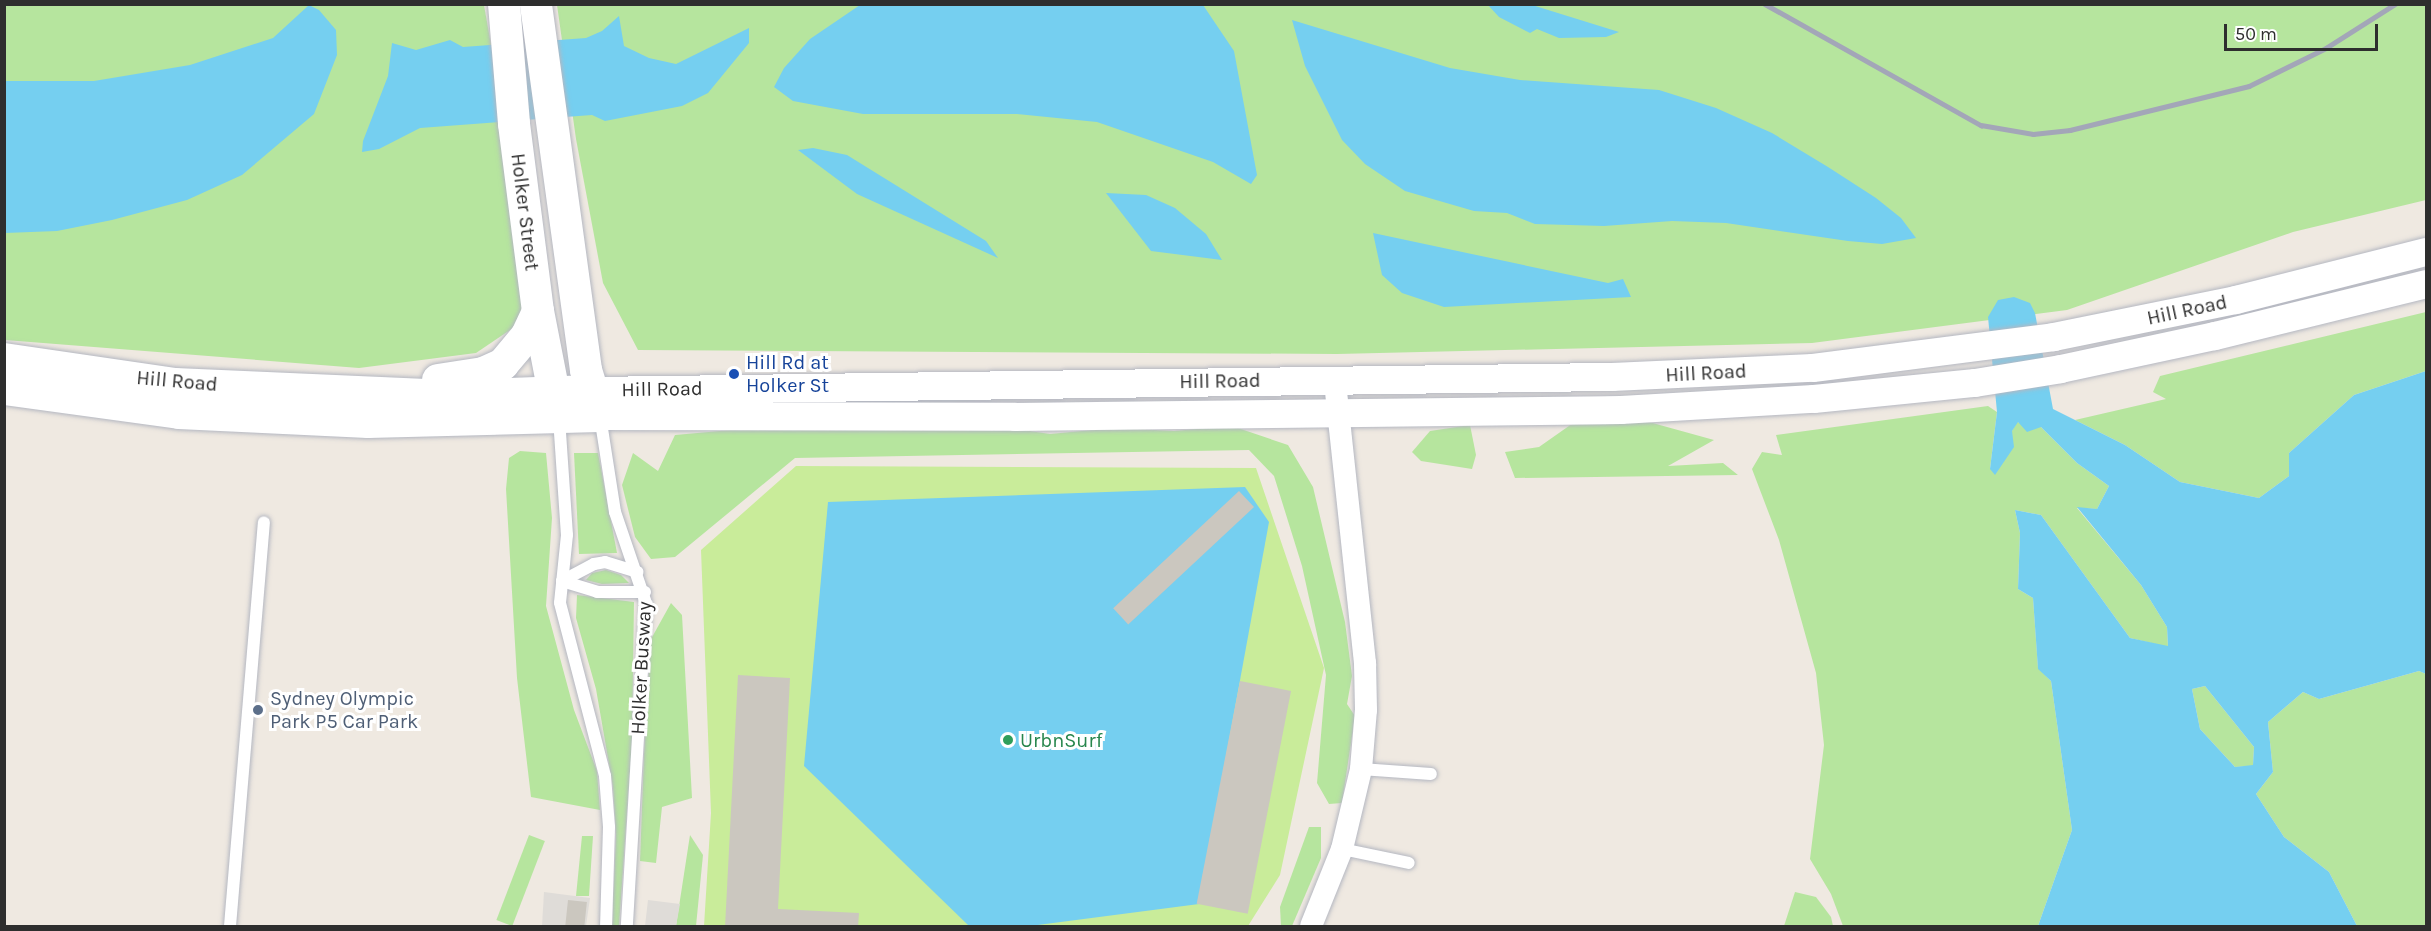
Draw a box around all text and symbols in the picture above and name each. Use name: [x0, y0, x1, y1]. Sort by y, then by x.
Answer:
scale bar: [2227, 12, 2382, 50]
text: 50 m: [2235, 23, 2277, 45]
street label: Holker Street: [506, 152, 544, 272]
street label: Hill Road: [2145, 290, 2229, 330]
place label: Hill Rd at Holker St: [746, 350, 829, 397]
street label: Hill Road: [1665, 359, 1747, 387]
street label: Hill Road: [135, 366, 219, 396]
marker: Hill Rd at Holker St: [727, 367, 741, 381]
street label: Hill Road: [1179, 368, 1261, 394]
street label: Hill Road: [621, 376, 703, 402]
street label: Holker Busway: [626, 601, 656, 735]
place label: Sydney Olympic Park P5 Car Park: [270, 686, 418, 733]
marker: Sydney Olympic Park P5 Car Park: [251, 703, 265, 717]
place label: UrbnSurf: [1020, 728, 1102, 752]
marker: UrbnSurf: [1001, 733, 1015, 747]

